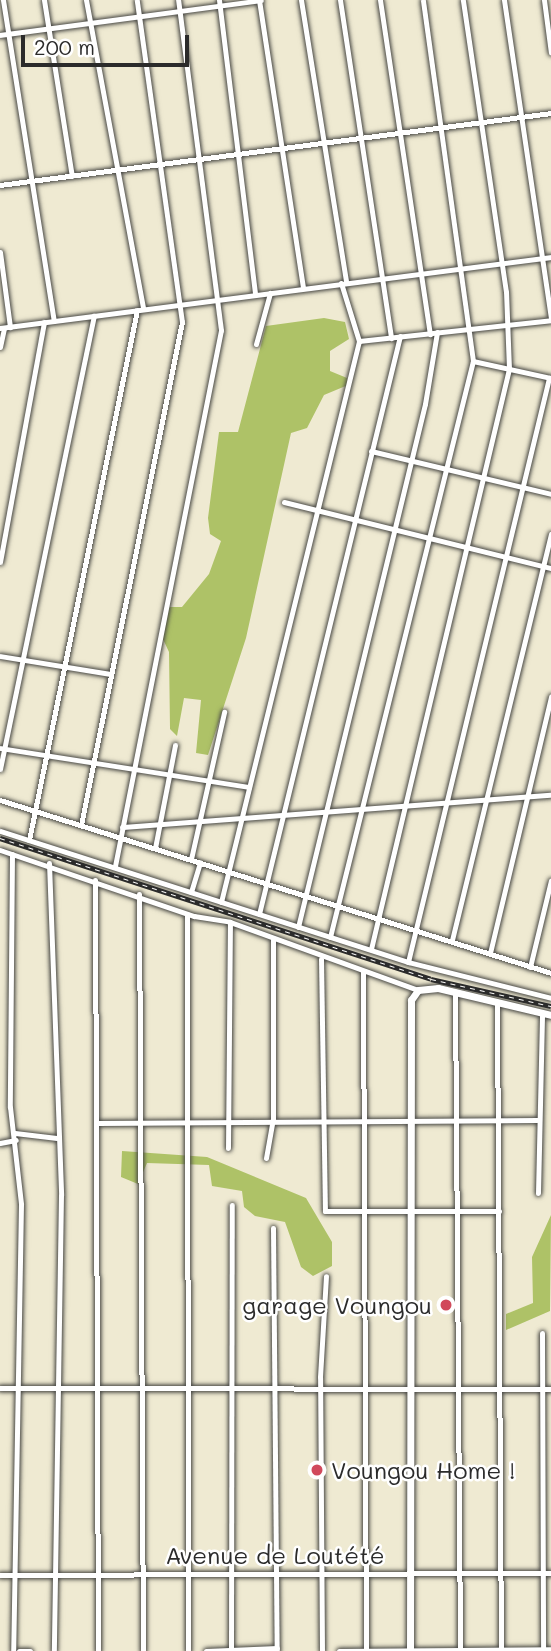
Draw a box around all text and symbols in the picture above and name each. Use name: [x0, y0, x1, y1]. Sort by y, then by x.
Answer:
scale bar: [24, 21, 192, 65]
text: 200 m: [34, 33, 95, 60]
place label: garage Voungou: [242, 1291, 432, 1319]
marker: garage Voungou: [438, 1297, 454, 1313]
place label: Voungou Home !: [331, 1456, 515, 1484]
marker: Voungou Home !: [309, 1462, 325, 1478]
street label: Avenue de Loutété: [165, 1541, 385, 1569]

